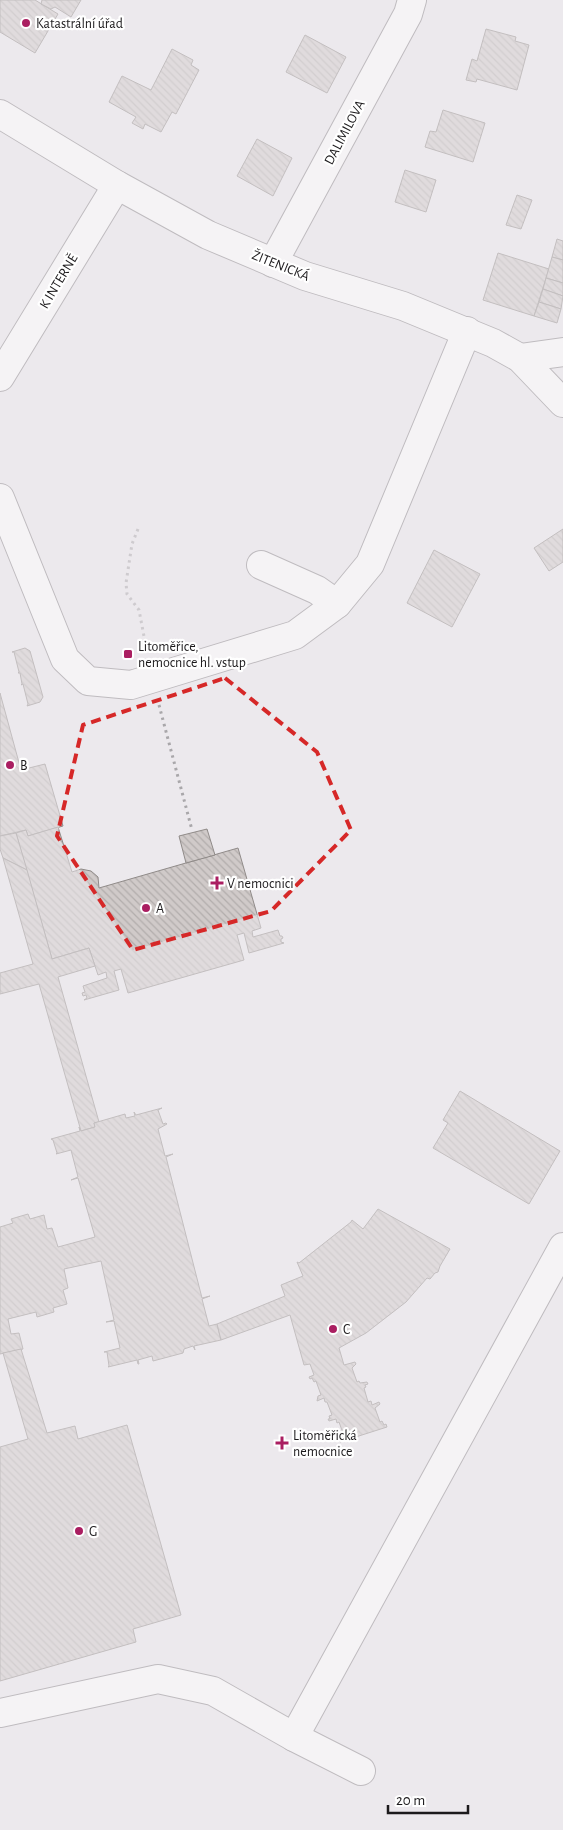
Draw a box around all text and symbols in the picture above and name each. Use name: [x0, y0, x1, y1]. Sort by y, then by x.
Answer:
marker: Katastrální úřad: [20, 17, 32, 29]
place label: Katastrální úřad: [36, 17, 123, 31]
street label: DALIMILOVA: [322, 98, 368, 167]
street label: ŽITENICKÁ: [250, 245, 312, 284]
street label: K INTERNĚ: [35, 251, 81, 311]
place label: Litoměřice, nemocnice hl. vstup: [138, 640, 246, 670]
marker: Litoměřice, nemocnice hl. vstup: [122, 648, 134, 660]
marker: B: [4, 759, 16, 771]
place label: B: [20, 759, 28, 773]
marker: V nemocnici: [211, 877, 223, 889]
place label: V nemocnici: [227, 877, 294, 891]
marker: A: [140, 902, 152, 914]
place label: A: [156, 902, 164, 916]
marker: C: [327, 1323, 339, 1335]
place label: C: [343, 1323, 350, 1337]
place label: Litoměřická nemocnice: [293, 1429, 357, 1459]
marker: Litoměřická nemocnice: [275, 1436, 289, 1450]
marker: G: [73, 1525, 85, 1537]
place label: G: [89, 1525, 97, 1539]
scale bar: [388, 1782, 468, 1814]
text: 20 m: [396, 1793, 425, 1808]

